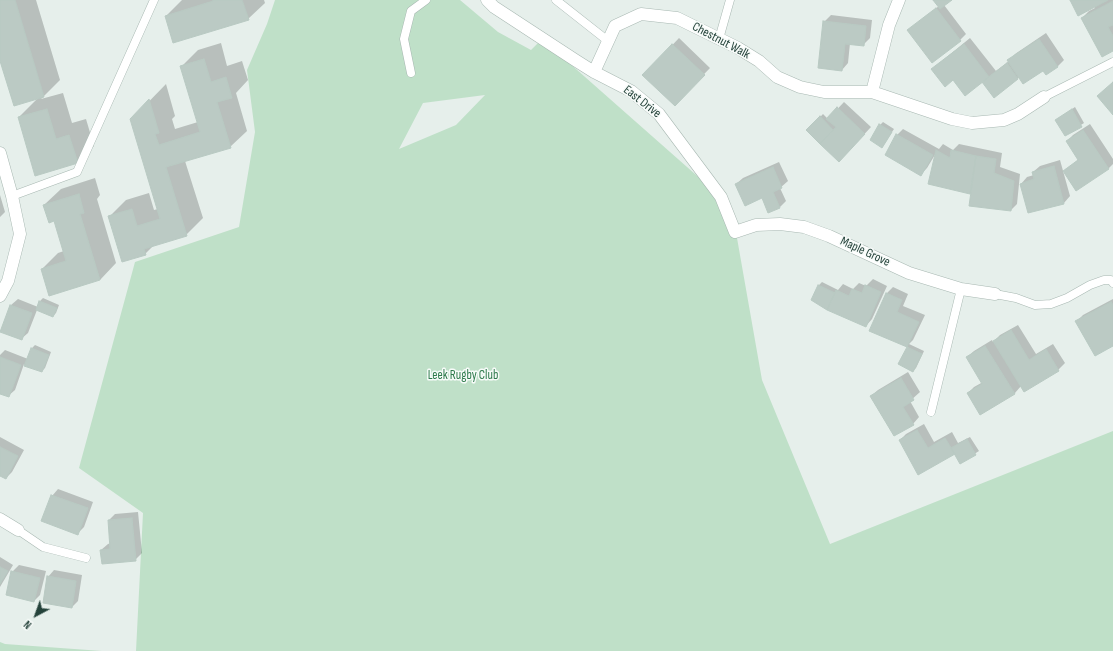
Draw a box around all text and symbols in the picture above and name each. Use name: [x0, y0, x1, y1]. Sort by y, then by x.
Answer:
street label: Chestnut Walk: [689, 19, 753, 63]
street label: East Drive: [620, 82, 664, 122]
street label: Maple Grove: [838, 234, 892, 270]
park label: Leek Rugby Club: [428, 368, 498, 384]
north arrow: [16, 595, 56, 635]
text: N: [21, 618, 34, 631]

